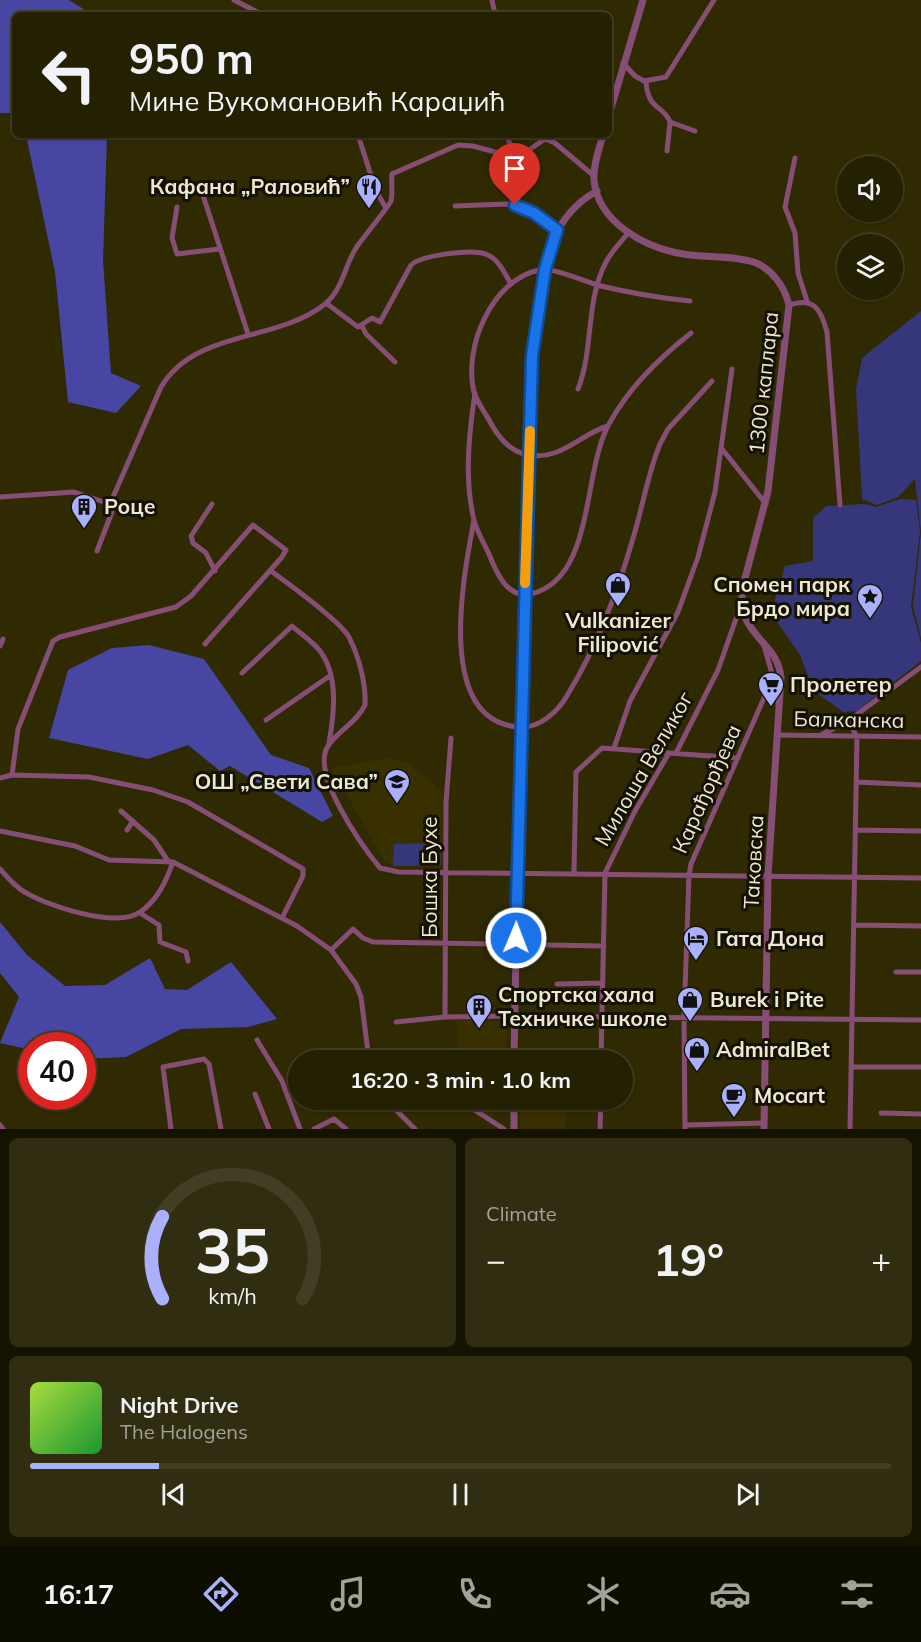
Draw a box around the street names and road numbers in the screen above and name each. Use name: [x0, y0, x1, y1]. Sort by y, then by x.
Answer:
street label: 1300 каплара: [743, 310, 783, 455]
street label: Милоша Великог: [588, 686, 698, 850]
street label: Балканска: [793, 705, 905, 733]
street label: Карађорђева: [666, 720, 746, 857]
street label: Таковска: [738, 814, 768, 909]
street label: Бошка Бухе: [416, 816, 442, 938]

